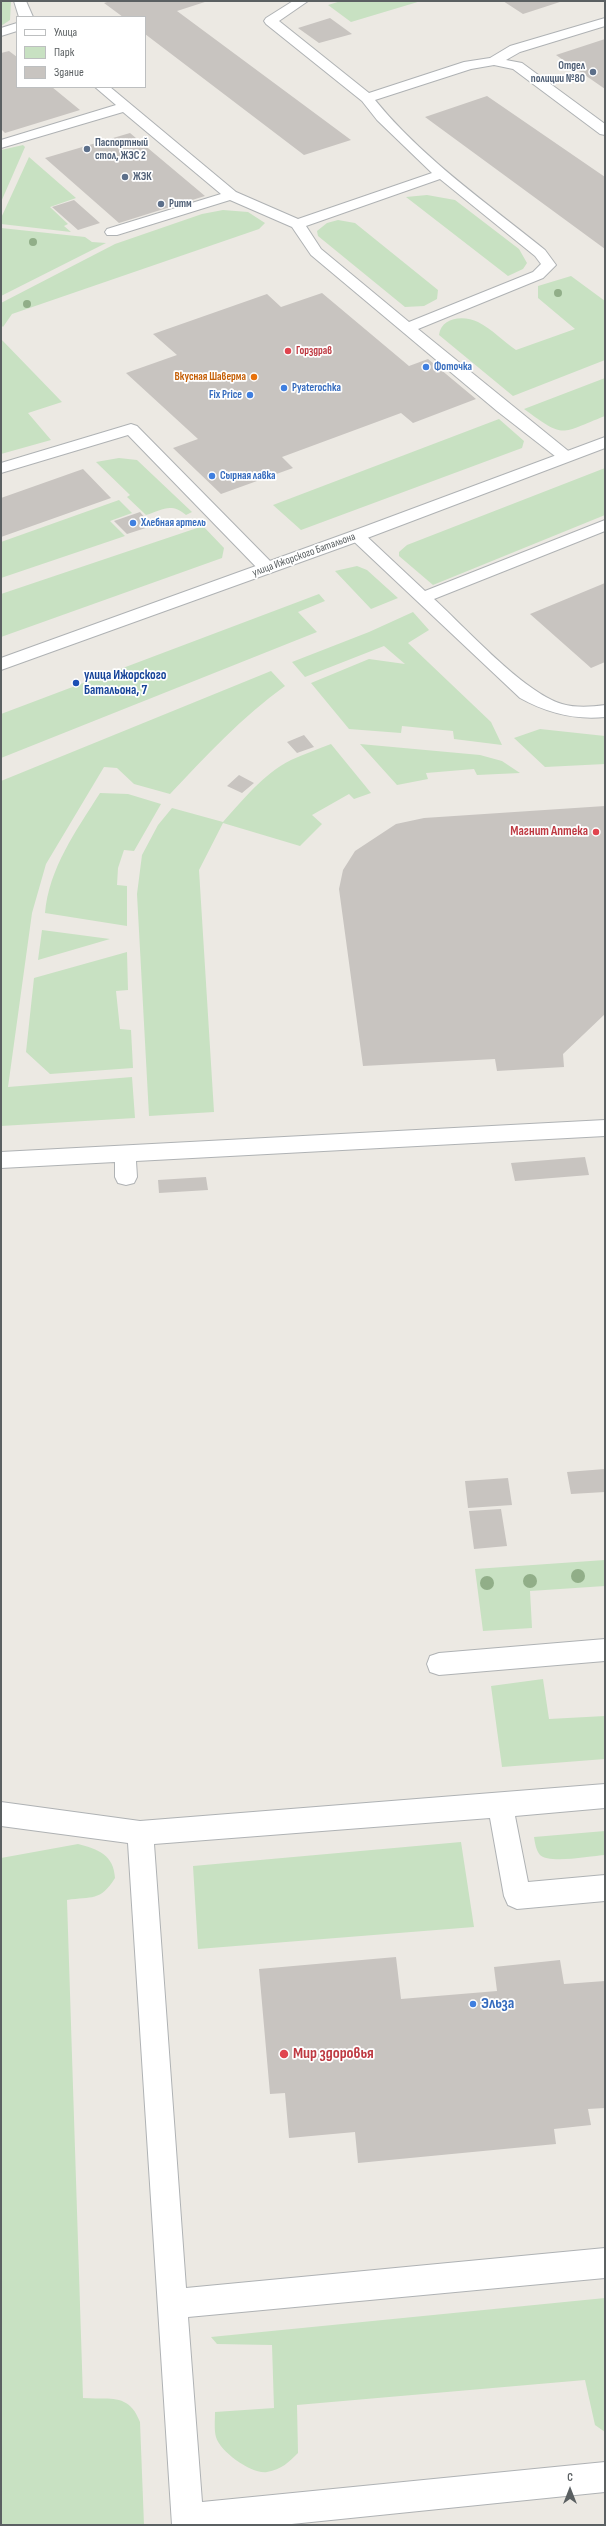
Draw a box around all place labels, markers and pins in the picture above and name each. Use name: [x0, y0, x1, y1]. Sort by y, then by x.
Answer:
place label: Отдел полиции №80: [531, 59, 585, 85]
marker: Отдел полиции №80: [588, 67, 598, 77]
place label: Паспортный стол, ЖЭС 2: [95, 136, 148, 162]
marker: Паспортный стол, ЖЭС 2: [82, 144, 92, 154]
place label: ЖЭК: [133, 170, 152, 184]
marker: ЖЭК: [120, 172, 130, 182]
place label: Ритм: [169, 197, 192, 211]
marker: Ритм: [156, 199, 166, 209]
place label: Горздрав: [296, 344, 332, 358]
marker: Горздрав: [283, 346, 293, 356]
place label: Фоточка: [434, 360, 472, 374]
marker: Фоточка: [421, 362, 431, 372]
place label: Вкусная Шаверма: [175, 370, 246, 384]
marker: Вкусная Шаверма: [249, 372, 259, 382]
place label: Pyaterochka: [292, 381, 341, 395]
marker: Pyaterochka: [279, 383, 289, 393]
place label: Fix Price: [209, 388, 242, 402]
marker: Fix Price: [245, 390, 255, 400]
place label: Сырная лавка: [220, 469, 276, 483]
marker: Сырная лавка: [207, 471, 217, 481]
place label: Хлебная артель: [141, 516, 206, 530]
marker: Хлебная артель: [128, 518, 138, 528]
place label: улица Ижорского Батальона, 7: [84, 668, 167, 699]
marker: улица Ижорского Батальона, 7: [71, 678, 81, 688]
place label: Магнит Аптека: [510, 824, 588, 840]
marker: Магнит Аптека: [591, 827, 601, 837]
place label: Эльза: [481, 1994, 514, 2014]
marker: Эльза: [468, 1999, 478, 2009]
place label: Мир здоровья: [293, 2044, 374, 2064]
marker: Мир здоровья: [278, 2048, 290, 2060]

